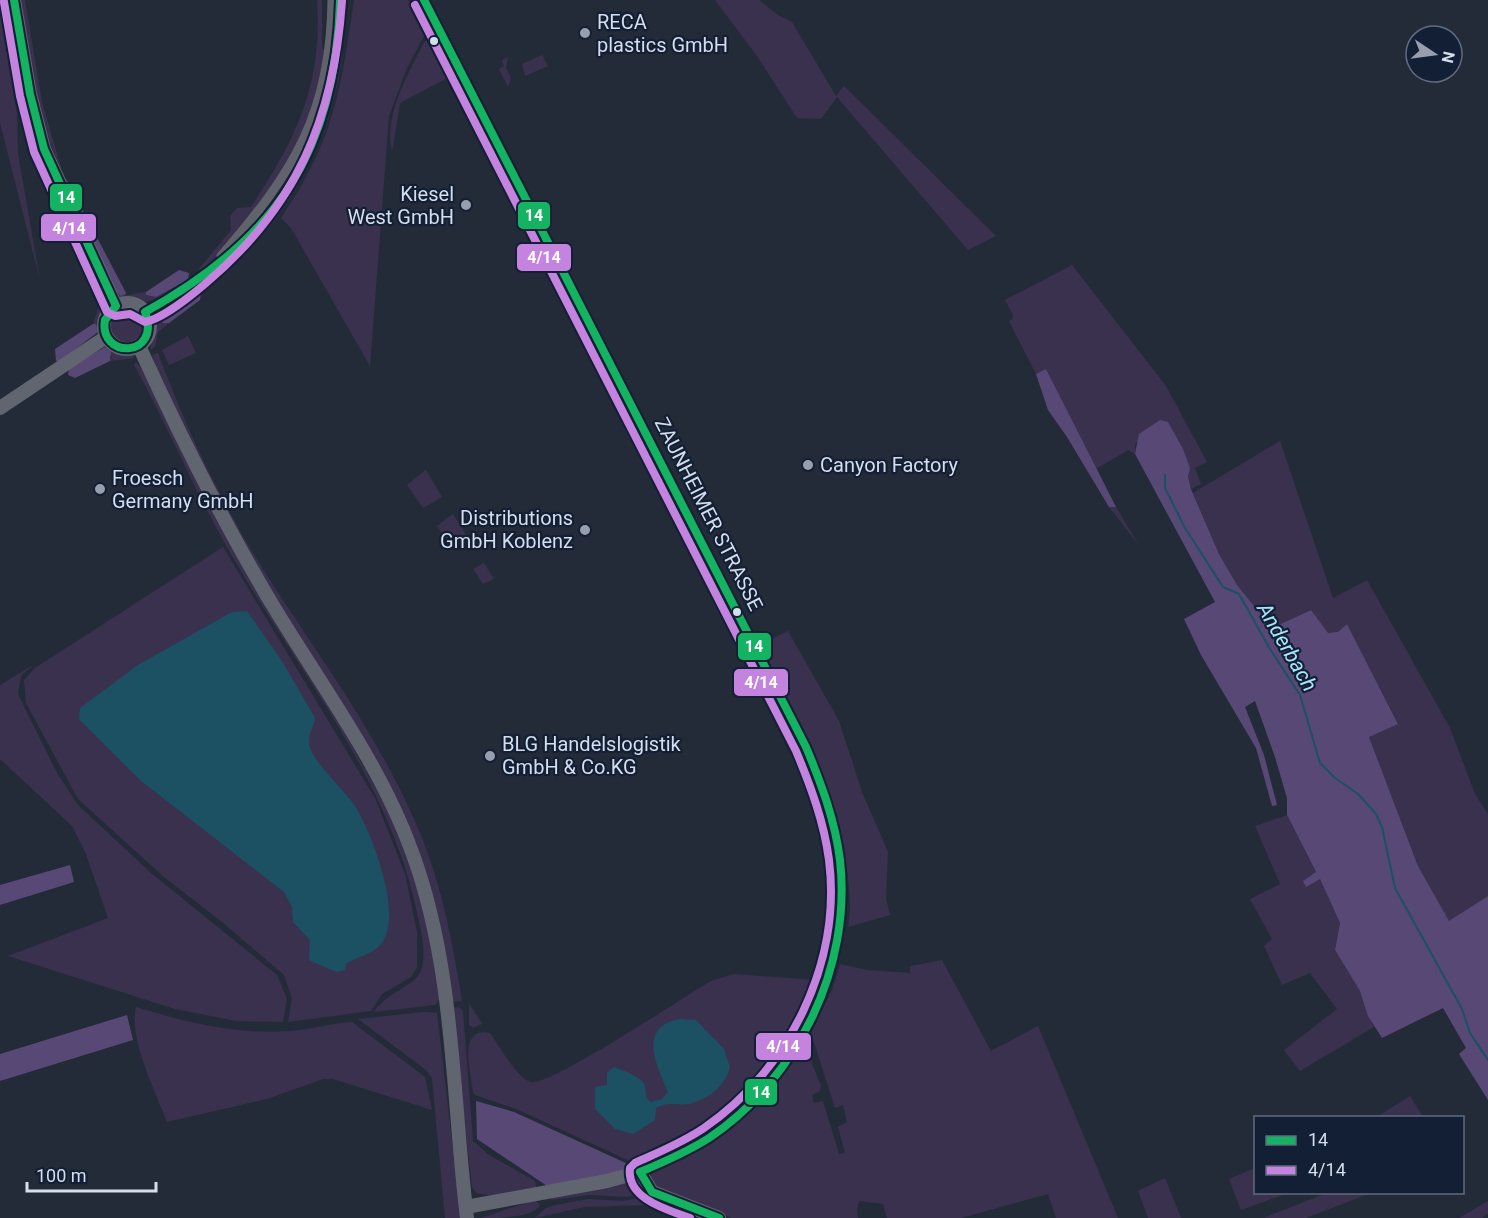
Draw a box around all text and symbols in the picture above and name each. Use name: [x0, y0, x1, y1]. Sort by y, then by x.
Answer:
place label: RECA plastics GmbH: [597, 10, 728, 57]
north arrow: [1404, 24, 1464, 84]
marker: RECA plastics GmbH: [578, 26, 592, 40]
unlabelled marker: [428, 35, 440, 47]
text: N: [1438, 50, 1459, 65]
place label: Kiesel West GmbH: [347, 182, 454, 229]
line badge: 14: [49, 183, 83, 212]
text: 14: [57, 188, 75, 207]
marker: Kiesel West GmbH: [459, 198, 473, 212]
line badge: 14: [517, 201, 551, 230]
text: 14: [525, 206, 543, 225]
line badge: 4/14: [40, 213, 97, 242]
text: 4/14: [52, 219, 86, 238]
line badge: 4/14: [516, 243, 572, 272]
text: 4/14: [527, 248, 561, 267]
street label: ZAUNHEIMER STRASSE: [650, 413, 768, 615]
place label: Canyon Factory: [820, 453, 958, 477]
marker: Canyon Factory: [801, 458, 815, 472]
place label: Froesch Germany GmbH: [112, 466, 254, 513]
marker: Froesch Germany GmbH: [93, 482, 107, 496]
place label: Distributions GmbH Koblenz: [440, 506, 573, 553]
marker: Distributions GmbH Koblenz: [578, 523, 592, 537]
water label: Anderbach: [1252, 598, 1322, 695]
unlabelled marker: [731, 606, 743, 618]
line badge: 14: [737, 632, 772, 661]
text: 14: [745, 637, 763, 656]
line badge: 4/14: [733, 668, 789, 697]
text: 4/14: [744, 673, 778, 692]
place label: BLG Handelslogistik GmbH & Co.KG: [502, 732, 682, 779]
marker: BLG Handelslogistik GmbH & Co.KG: [483, 749, 497, 763]
line badge: 4/14: [755, 1032, 812, 1061]
text: 4/14: [766, 1037, 800, 1056]
line badge: 14: [744, 1078, 778, 1106]
text: 14: [752, 1083, 770, 1102]
legend: [1254, 1116, 1464, 1194]
text: 14: [1308, 1129, 1328, 1150]
scale bar: [27, 1155, 156, 1193]
text: 4/14: [1308, 1159, 1346, 1180]
text: 100 m: [36, 1165, 87, 1186]

